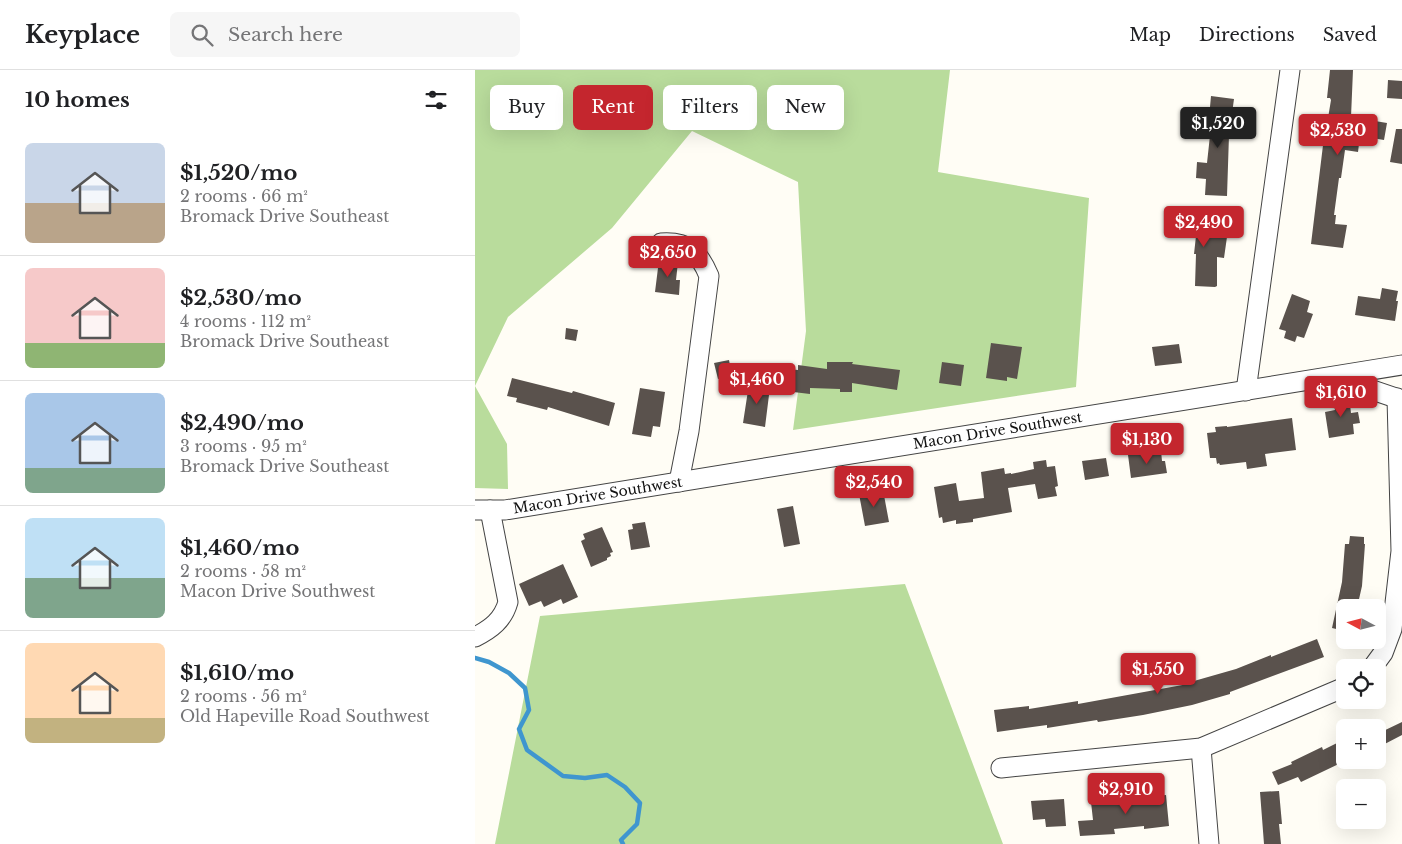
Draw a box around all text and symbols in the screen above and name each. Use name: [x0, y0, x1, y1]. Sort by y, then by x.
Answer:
search box: [170, 12, 520, 57]
text: Keyplace: [25, 20, 140, 49]
icon: search: [188, 21, 216, 49]
text: Search here: [228, 23, 343, 46]
text: Map: [1129, 24, 1171, 46]
text: Directions: [1199, 24, 1295, 46]
text: Saved: [1323, 24, 1377, 46]
chip: Buy: [490, 85, 563, 130]
chip: Rent: [573, 85, 653, 130]
chip: Filters: [663, 85, 757, 130]
chip: New: [767, 85, 844, 130]
icon: filters: [422, 86, 450, 114]
text: 10 homes: [25, 87, 130, 113]
pin: $1,520: [1177, 106, 1259, 149]
text: $1,520: [1191, 113, 1245, 133]
pin: $2,530: [1297, 114, 1379, 156]
text: $2,530: [1310, 120, 1366, 140]
text: $1,520/mo: [180, 160, 297, 186]
icon: home: [65, 163, 125, 223]
text: 2 rooms · 66 m²: [180, 186, 308, 206]
text: Bromack Drive Southeast: [180, 206, 389, 226]
pin: $2,490: [1163, 206, 1245, 248]
text: $2,490: [1175, 212, 1233, 232]
pin: $2,650: [627, 236, 709, 278]
text: $2,650: [639, 242, 697, 262]
text: $2,530/mo: [180, 285, 302, 311]
icon: home: [65, 288, 125, 348]
text: 4 rooms · 112 m²: [180, 311, 311, 331]
text: Bromack Drive Southeast: [180, 331, 389, 351]
pin: $1,460: [716, 362, 798, 405]
text: $1,460: [730, 369, 784, 389]
pin: $1,610: [1300, 376, 1382, 418]
text: $1,610: [1315, 382, 1367, 402]
street label: Macon Drive Southwest: [912, 408, 1084, 453]
text: $2,490/mo: [180, 410, 304, 436]
icon: home: [65, 413, 125, 473]
pin: $1,130: [1106, 422, 1188, 465]
text: $1,130: [1122, 429, 1172, 449]
text: 3 rooms · 95 m²: [180, 436, 307, 456]
text: Bromack Drive Southeast: [180, 456, 389, 476]
pin: $2,540: [833, 466, 915, 508]
street label: Macon Drive Southwest: [512, 472, 684, 518]
text: $2,540: [845, 472, 903, 492]
text: $1,460/mo: [180, 535, 299, 561]
icon: home: [65, 538, 125, 598]
text: 2 rooms · 58 m²: [180, 561, 306, 581]
text: Macon Drive Southwest: [180, 581, 375, 601]
north arrow: [1336, 599, 1386, 649]
map controls: [1336, 599, 1386, 829]
pin: $1,550: [1117, 652, 1199, 695]
text: $1,550: [1132, 659, 1184, 679]
button: locate: [1336, 659, 1386, 709]
text: $1,610/mo: [180, 660, 294, 686]
icon: home: [65, 663, 125, 723]
text: 2 rooms · 56 m²: [180, 686, 307, 706]
text: Old Hapeville Road Southwest: [180, 706, 430, 726]
button: +: [1336, 719, 1386, 769]
pin: $2,910: [1085, 772, 1167, 815]
text: $2,910: [1099, 779, 1153, 799]
button: −: [1336, 779, 1386, 829]

